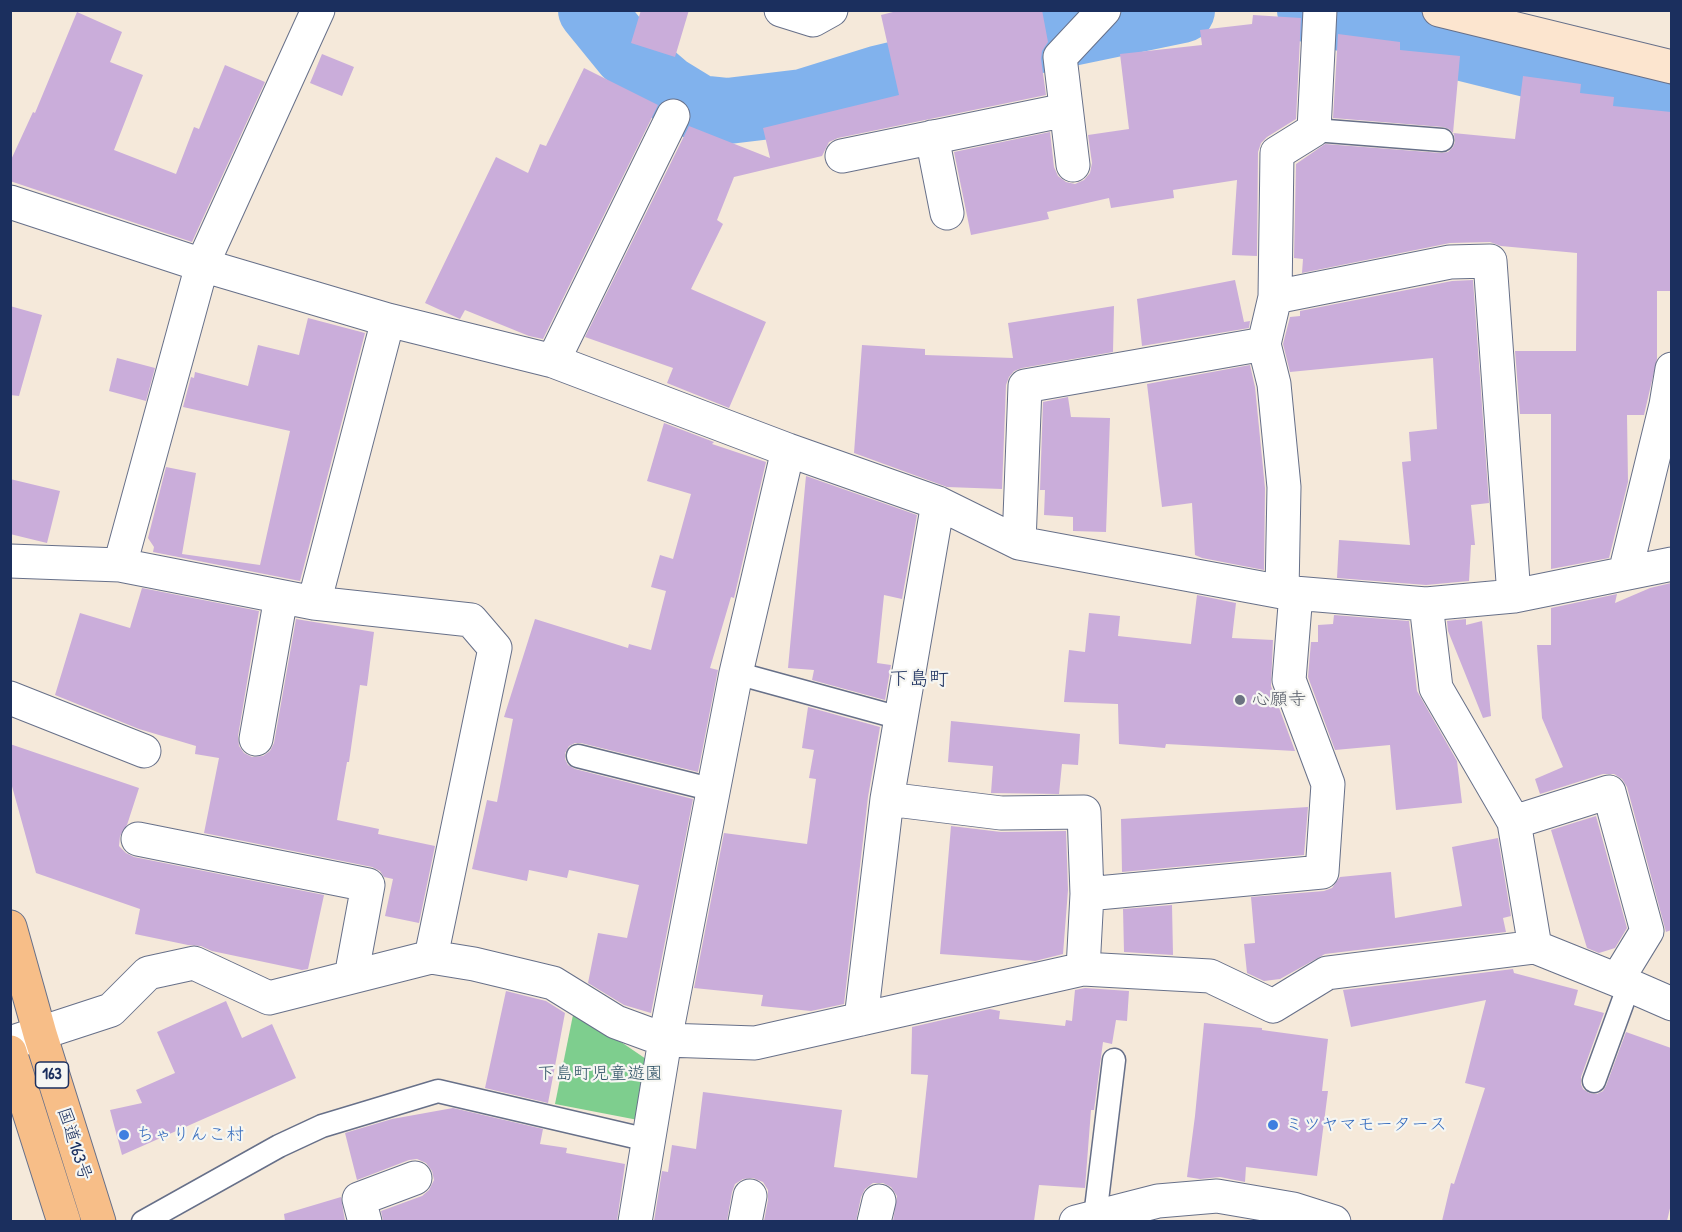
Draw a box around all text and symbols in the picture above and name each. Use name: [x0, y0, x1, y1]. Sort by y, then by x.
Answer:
district label: 下島町: [889, 668, 949, 692]
place label: 心願寺: [1252, 689, 1306, 711]
marker: 心願寺: [1233, 693, 1247, 707]
road number: 163: [36, 1062, 68, 1088]
park label: 下島町児童遊園: [537, 1063, 663, 1085]
street label: 国道163号: [52, 1105, 96, 1183]
place label: ミツヤマモータース: [1285, 1114, 1447, 1136]
marker: ミツヤマモータース: [1266, 1118, 1280, 1132]
place label: ちゃりんこ村: [136, 1124, 244, 1146]
marker: ちゃりんこ村: [117, 1128, 131, 1142]

